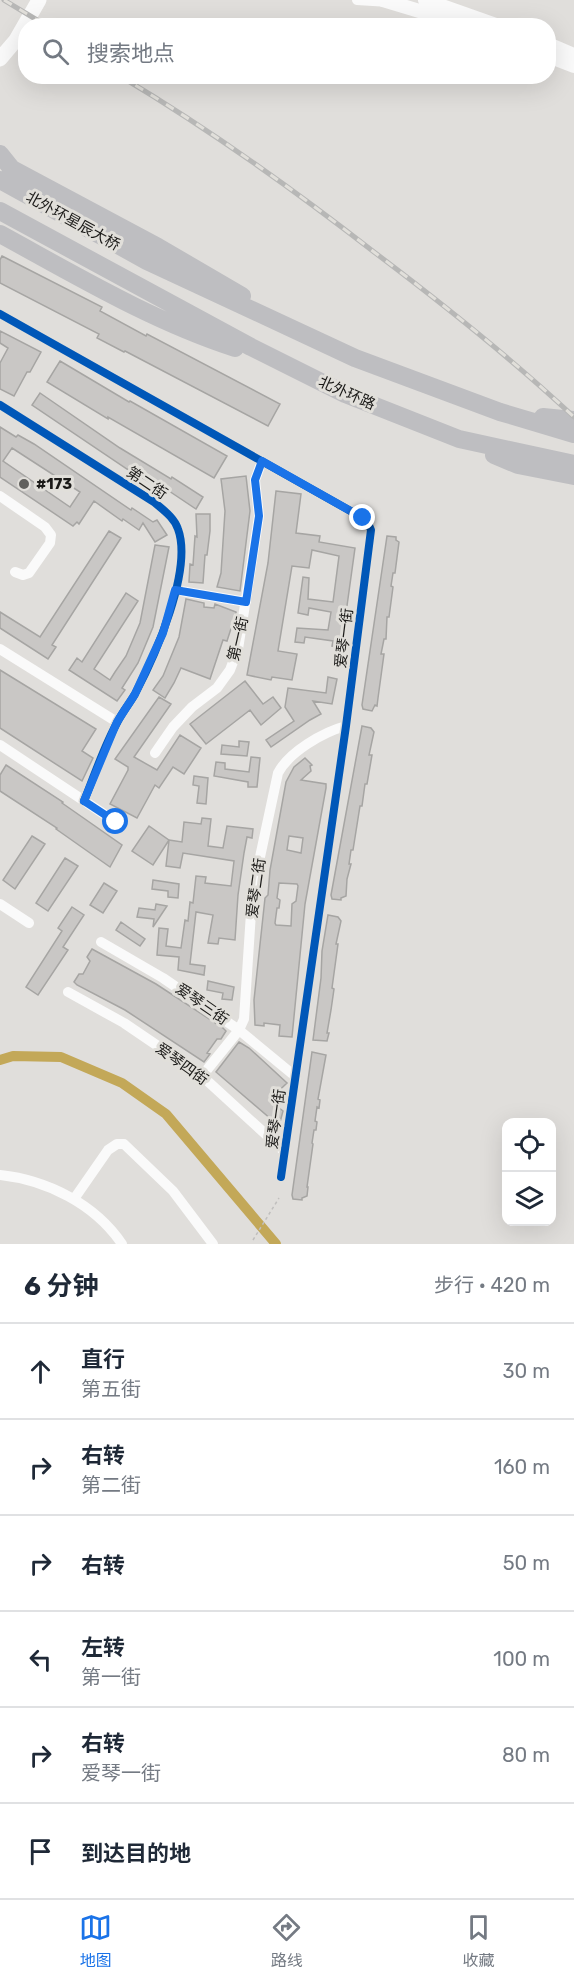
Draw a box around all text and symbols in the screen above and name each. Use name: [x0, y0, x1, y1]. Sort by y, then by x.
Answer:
search box: [18, 18, 556, 84]
icon: search: [39, 35, 72, 68]
text: 搜索地点: [87, 40, 175, 67]
street label: 北外环星辰大桥: [23, 188, 123, 254]
street label: 北外环路: [316, 373, 378, 413]
street label: 第二街: [123, 463, 171, 503]
place label: #173: [36, 475, 72, 493]
marker: #173: [17, 477, 31, 491]
route end: [349, 504, 375, 530]
street label: 爱琴一街: [331, 607, 357, 669]
street label: 第一街: [224, 615, 252, 663]
route start: [102, 808, 128, 834]
street label: 爱琴二街: [243, 857, 269, 919]
street label: 爱琴三街: [172, 979, 232, 1029]
street label: 爱琴四街: [152, 1039, 212, 1089]
street label: 爱琴一街: [263, 1088, 289, 1150]
map controls: [502, 1118, 556, 1226]
button: locate: [502, 1118, 556, 1172]
button: layers: [502, 1172, 556, 1226]
text: 6 分钟: [24, 1271, 98, 1302]
text: 步行 · 420 m: [434, 1273, 550, 1297]
text: 直行: [81, 1346, 125, 1373]
icon: ahead: [24, 1355, 57, 1388]
text: 30 m: [503, 1359, 550, 1383]
text: 第五街: [81, 1377, 141, 1401]
text: 右转: [81, 1442, 125, 1469]
icon: right: [24, 1451, 57, 1484]
text: 160 m: [494, 1455, 550, 1479]
text: 第二街: [81, 1473, 141, 1497]
icon: right: [24, 1547, 57, 1580]
text: 50 m: [503, 1551, 550, 1575]
text: 右转: [81, 1552, 125, 1579]
text: 左转: [81, 1634, 125, 1661]
icon: left: [24, 1643, 57, 1676]
text: 100 m: [493, 1647, 550, 1671]
text: 第一街: [81, 1665, 141, 1689]
text: 右转: [81, 1730, 125, 1757]
icon: right: [24, 1739, 57, 1772]
text: 80 m: [502, 1743, 550, 1767]
text: 爱琴一街: [81, 1761, 161, 1785]
icon: arrive: [24, 1835, 57, 1868]
text: 到达目的地: [81, 1840, 191, 1867]
tab: 地图: [79, 1911, 112, 1971]
tab: 路线: [270, 1911, 303, 1971]
tab: 收藏: [462, 1911, 495, 1971]

